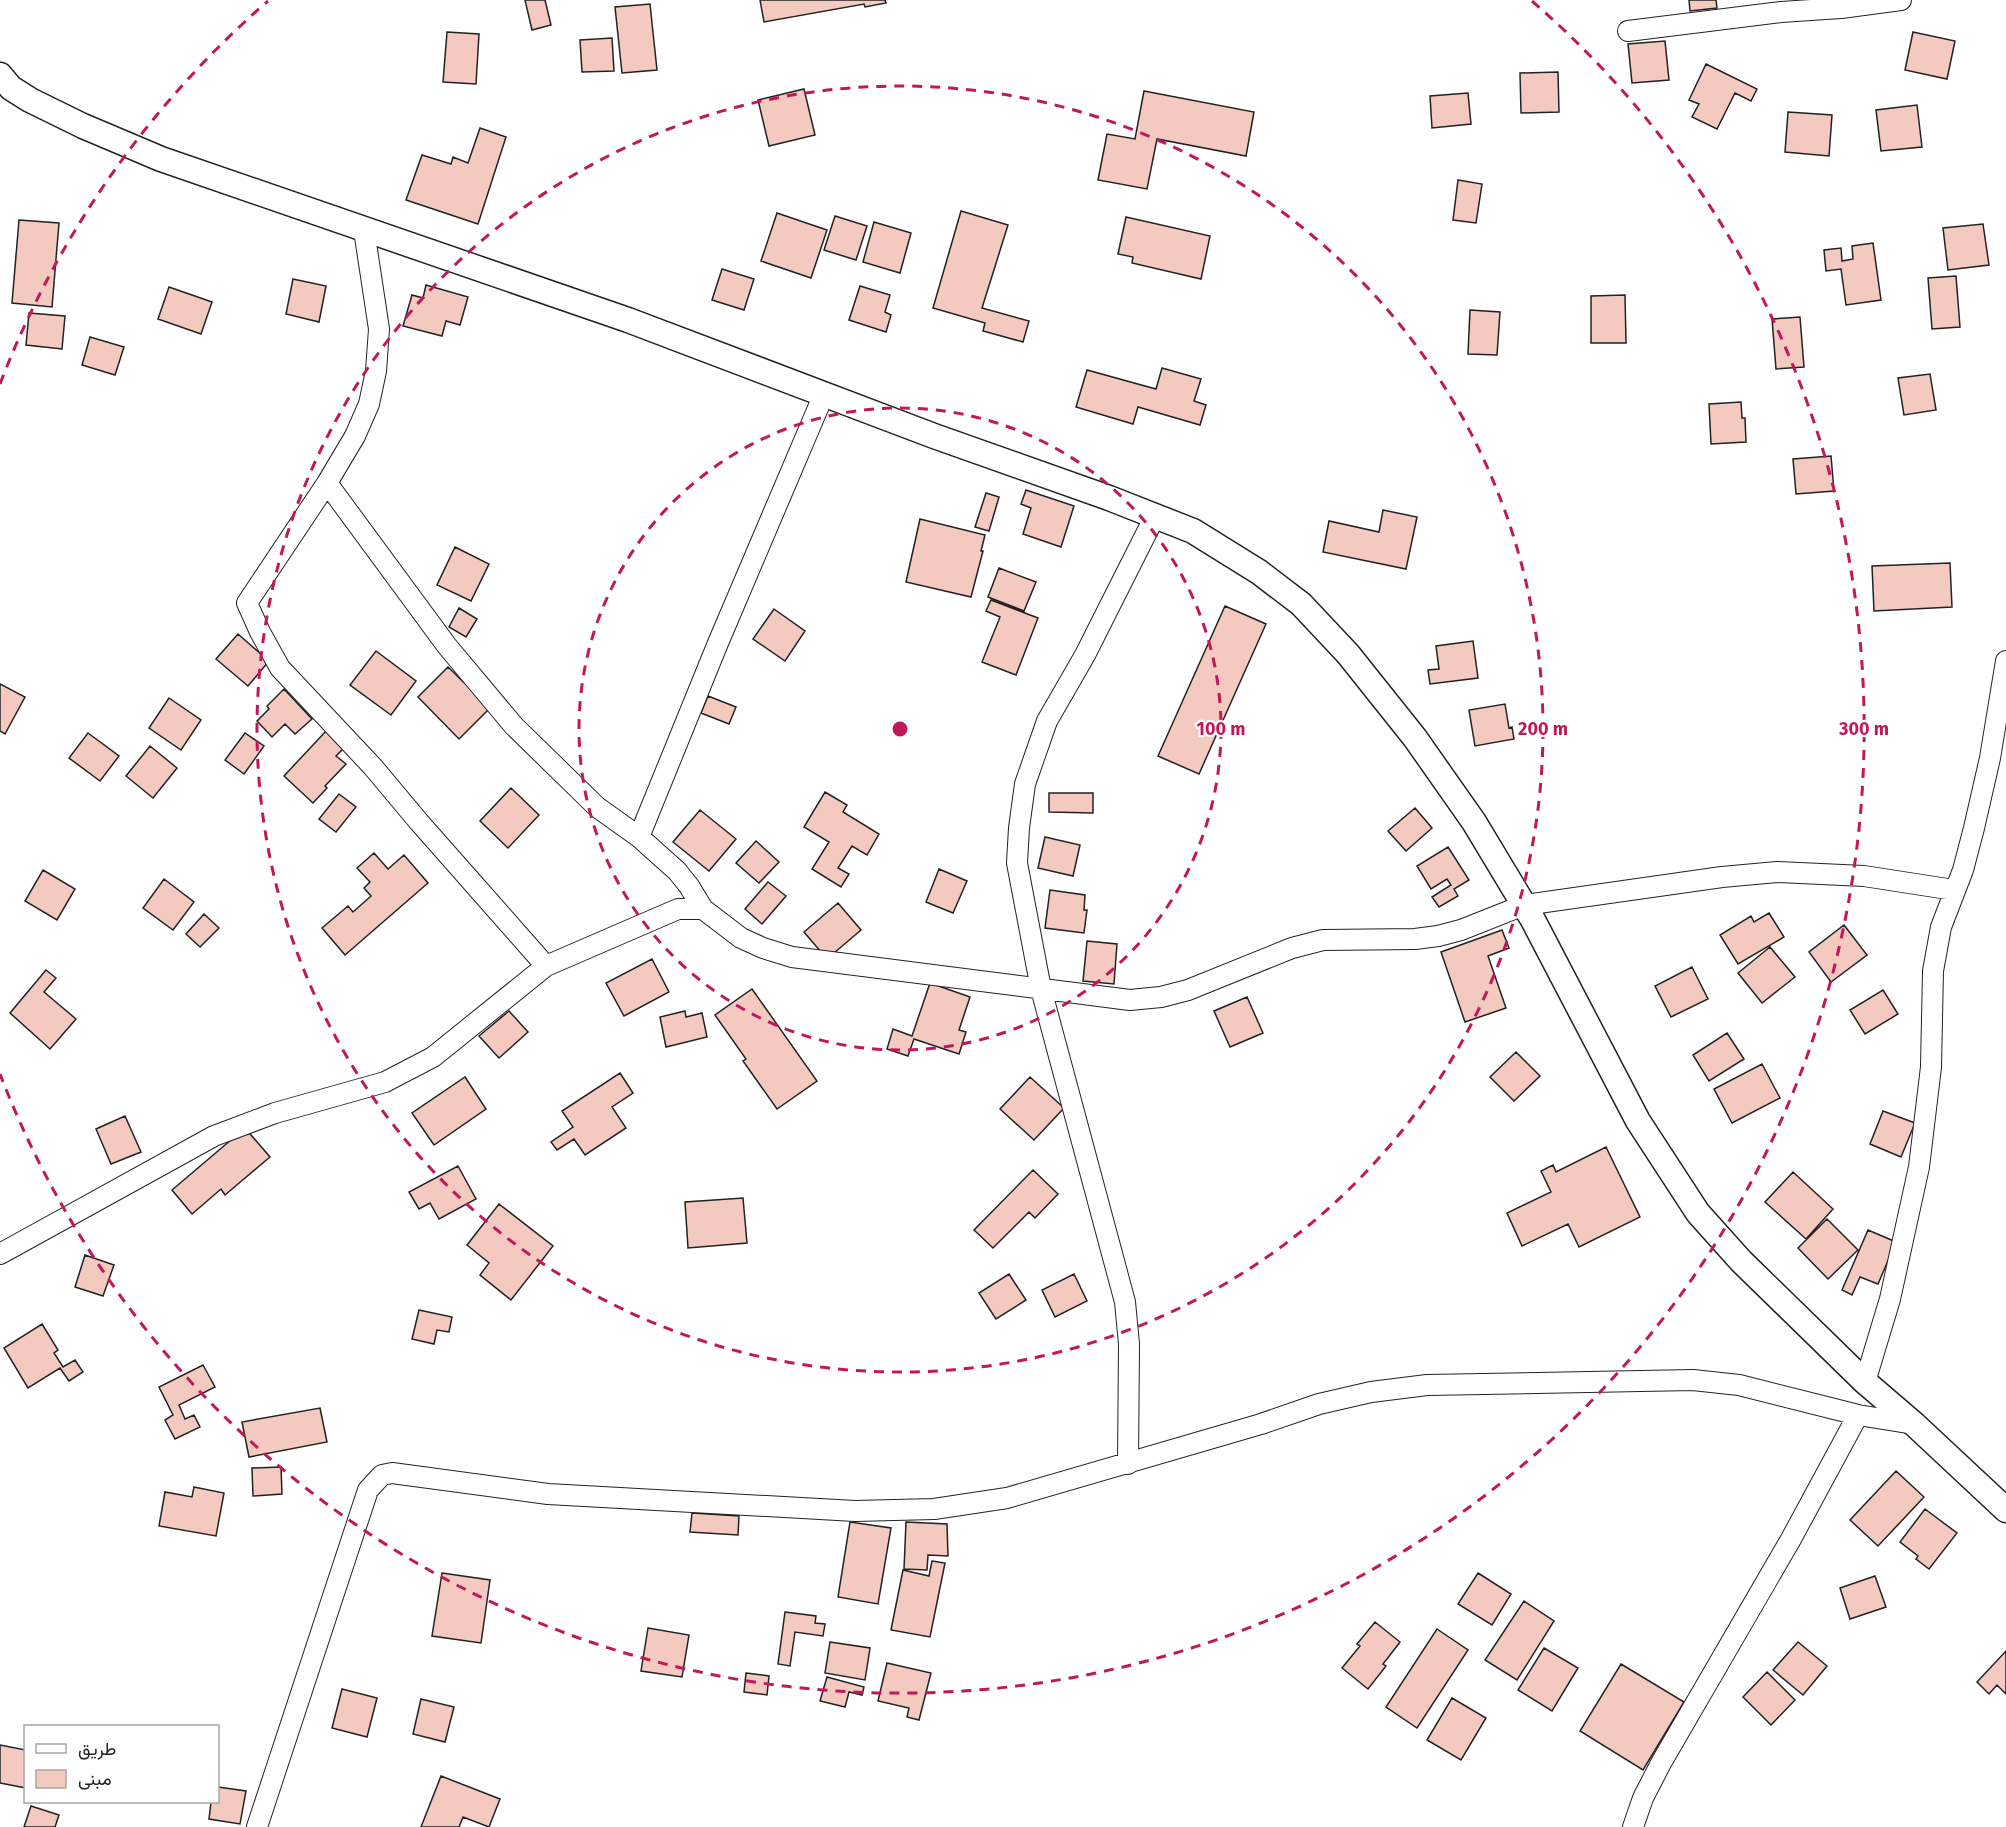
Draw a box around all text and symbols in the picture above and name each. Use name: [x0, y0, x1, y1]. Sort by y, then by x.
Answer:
text: 100 m: [1197, 718, 1245, 740]
text: 200 m: [1518, 718, 1568, 740]
text: 300 m: [1838, 718, 1889, 740]
centre of rings: [890, 719, 910, 739]
legend: [24, 1725, 219, 1803]
text: طريق: [78, 1738, 116, 1760]
text: مبنى: [78, 1768, 112, 1790]

